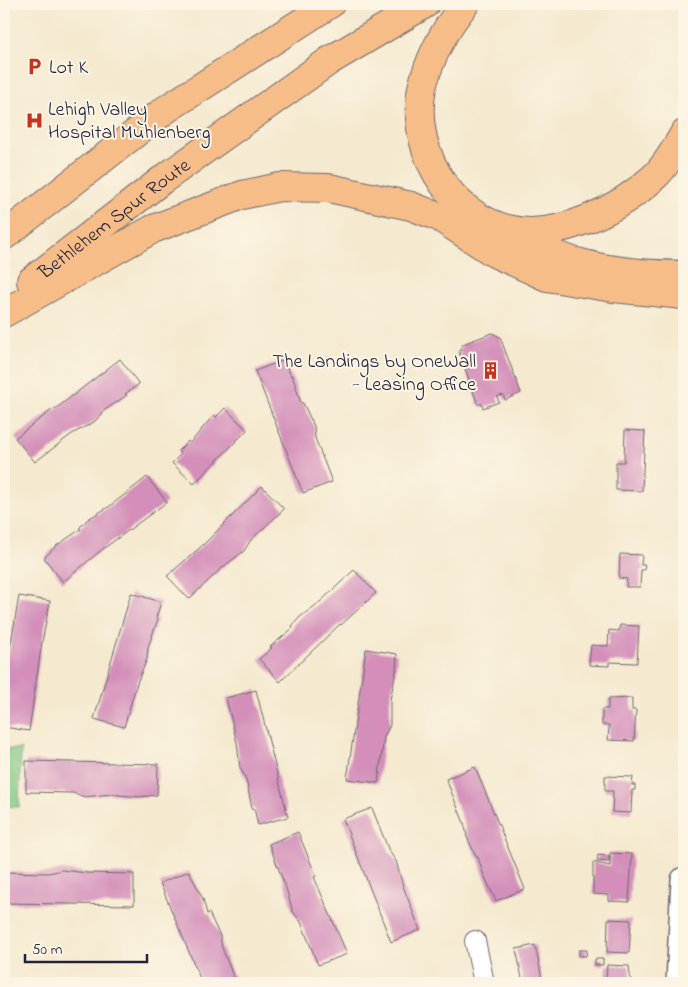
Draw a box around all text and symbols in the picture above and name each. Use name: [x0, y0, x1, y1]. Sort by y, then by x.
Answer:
place label: Lot K: [49, 54, 89, 83]
parking icon: Lot K: [25, 56, 45, 76]
place label: Lehigh Valley Hospital Muhlenberg: [48, 96, 210, 149]
hospital icon: Lehigh Valley Hospital Muhlenberg: [24, 110, 44, 130]
street label: Bethlehem Spur Route: [32, 152, 197, 288]
place label: The Landings by OneWall - Leasing Office: [272, 348, 476, 401]
building icon: The Landings by OneWall - Leasing Office: [480, 361, 500, 381]
scale bar: [25, 932, 148, 964]
text: 50 m: [32, 939, 63, 961]

